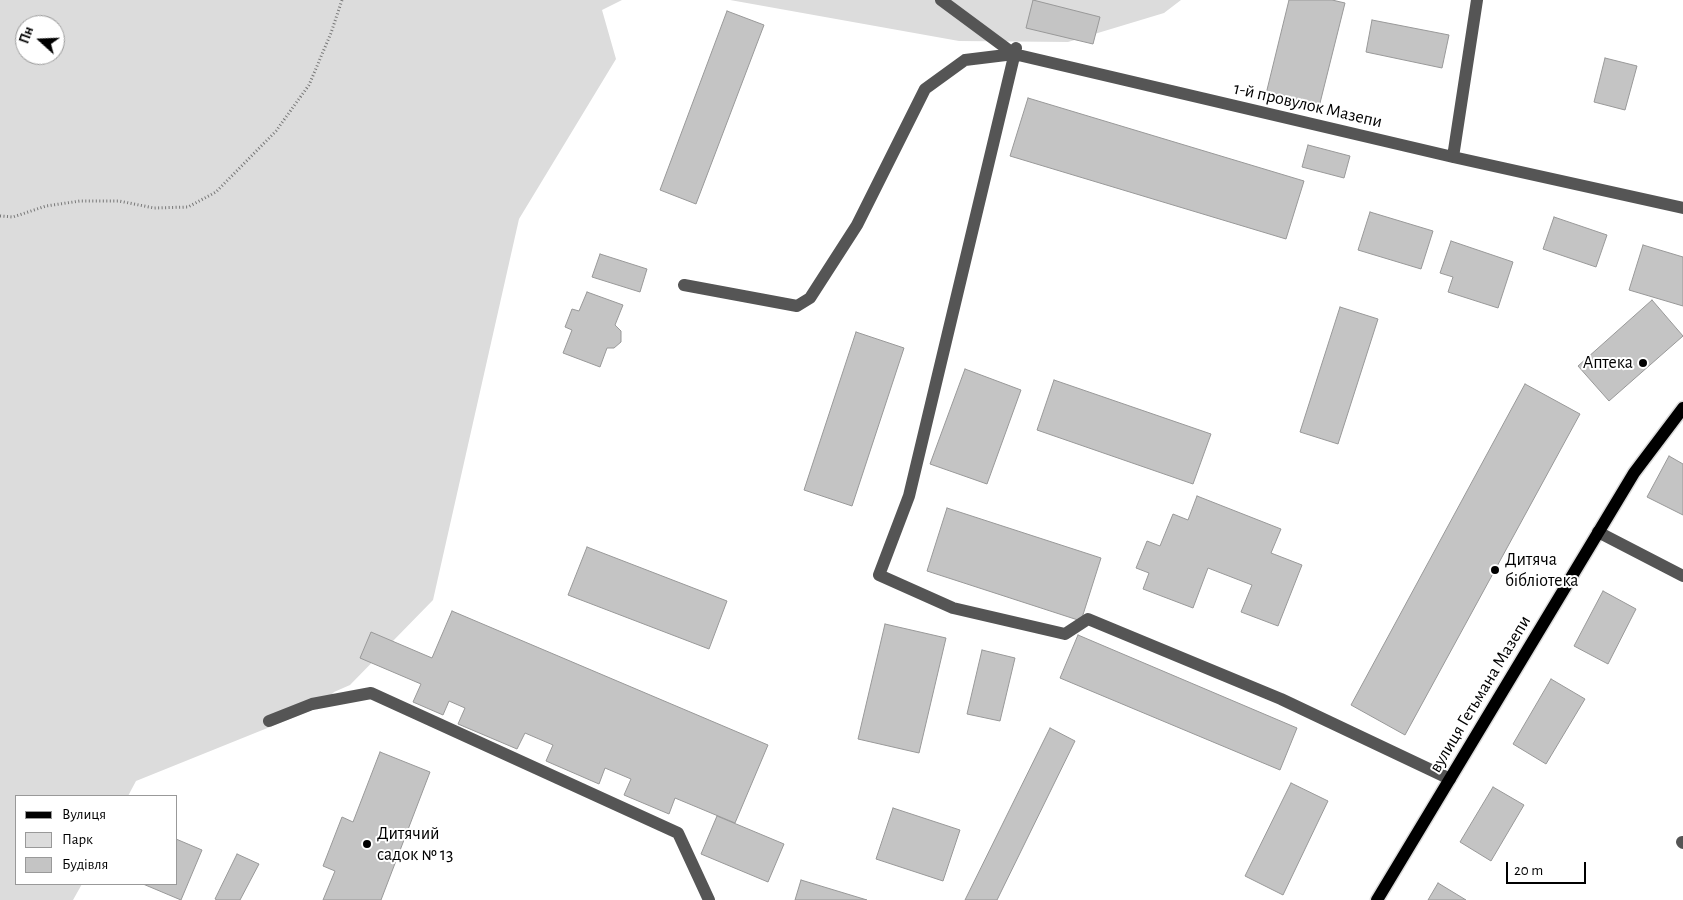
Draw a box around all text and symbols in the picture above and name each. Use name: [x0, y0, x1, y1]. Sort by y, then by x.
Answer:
north arrow: [15, 15, 65, 65]
text: Пн: [17, 25, 36, 46]
street label: 1-й провулок Мазепи: [1231, 77, 1385, 133]
place label: Аптека: [1583, 352, 1633, 374]
marker: Аптека: [1637, 357, 1649, 369]
place label: Дитяча бібліотека: [1505, 549, 1579, 592]
marker: Дитяча бібліотека: [1489, 564, 1501, 576]
street label: вулиця Гетьмана Мазепи: [1425, 612, 1535, 776]
legend: [15, 795, 178, 885]
text: Вулиця: [62, 807, 106, 822]
place label: Дитячий садок № 13: [377, 823, 453, 866]
text: Парк: [62, 832, 93, 847]
marker: Дитячий садок № 13: [361, 838, 373, 850]
scale bar: [1508, 852, 1588, 884]
text: Будівля: [62, 857, 108, 872]
text: 20 m: [1514, 863, 1543, 878]

